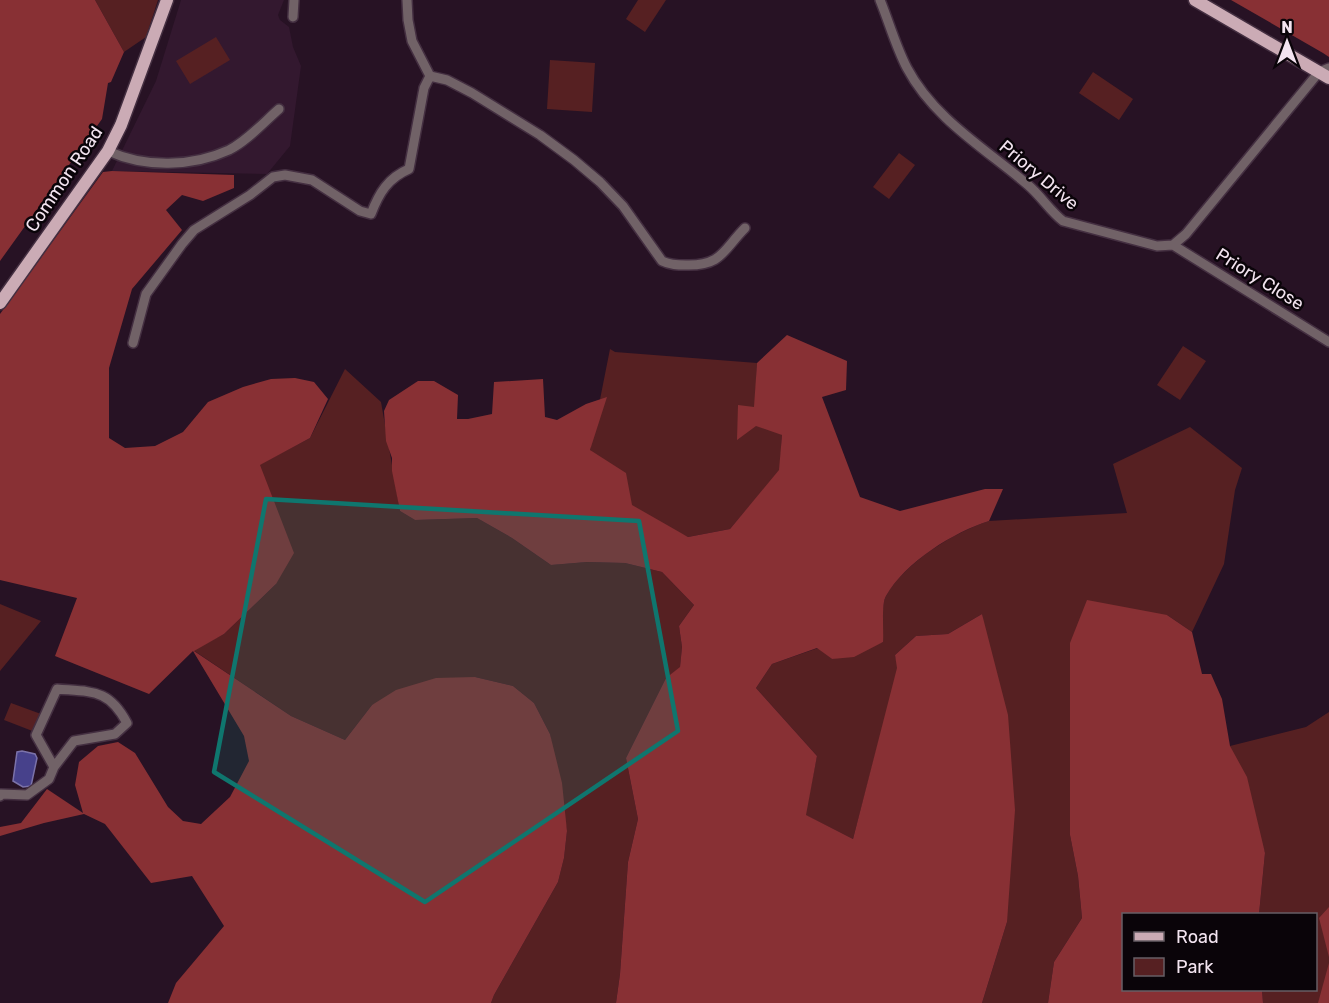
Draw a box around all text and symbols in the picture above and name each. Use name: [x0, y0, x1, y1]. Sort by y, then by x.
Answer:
north arrow: [1257, 12, 1317, 72]
text: N: [1281, 18, 1293, 37]
street label: Common Road: [21, 122, 107, 236]
street label: Priory Drive: [995, 135, 1083, 215]
street label: Priory Close: [1212, 243, 1308, 315]
legend: [1122, 913, 1317, 991]
text: Road: [1176, 926, 1219, 948]
text: Park: [1176, 956, 1214, 978]

